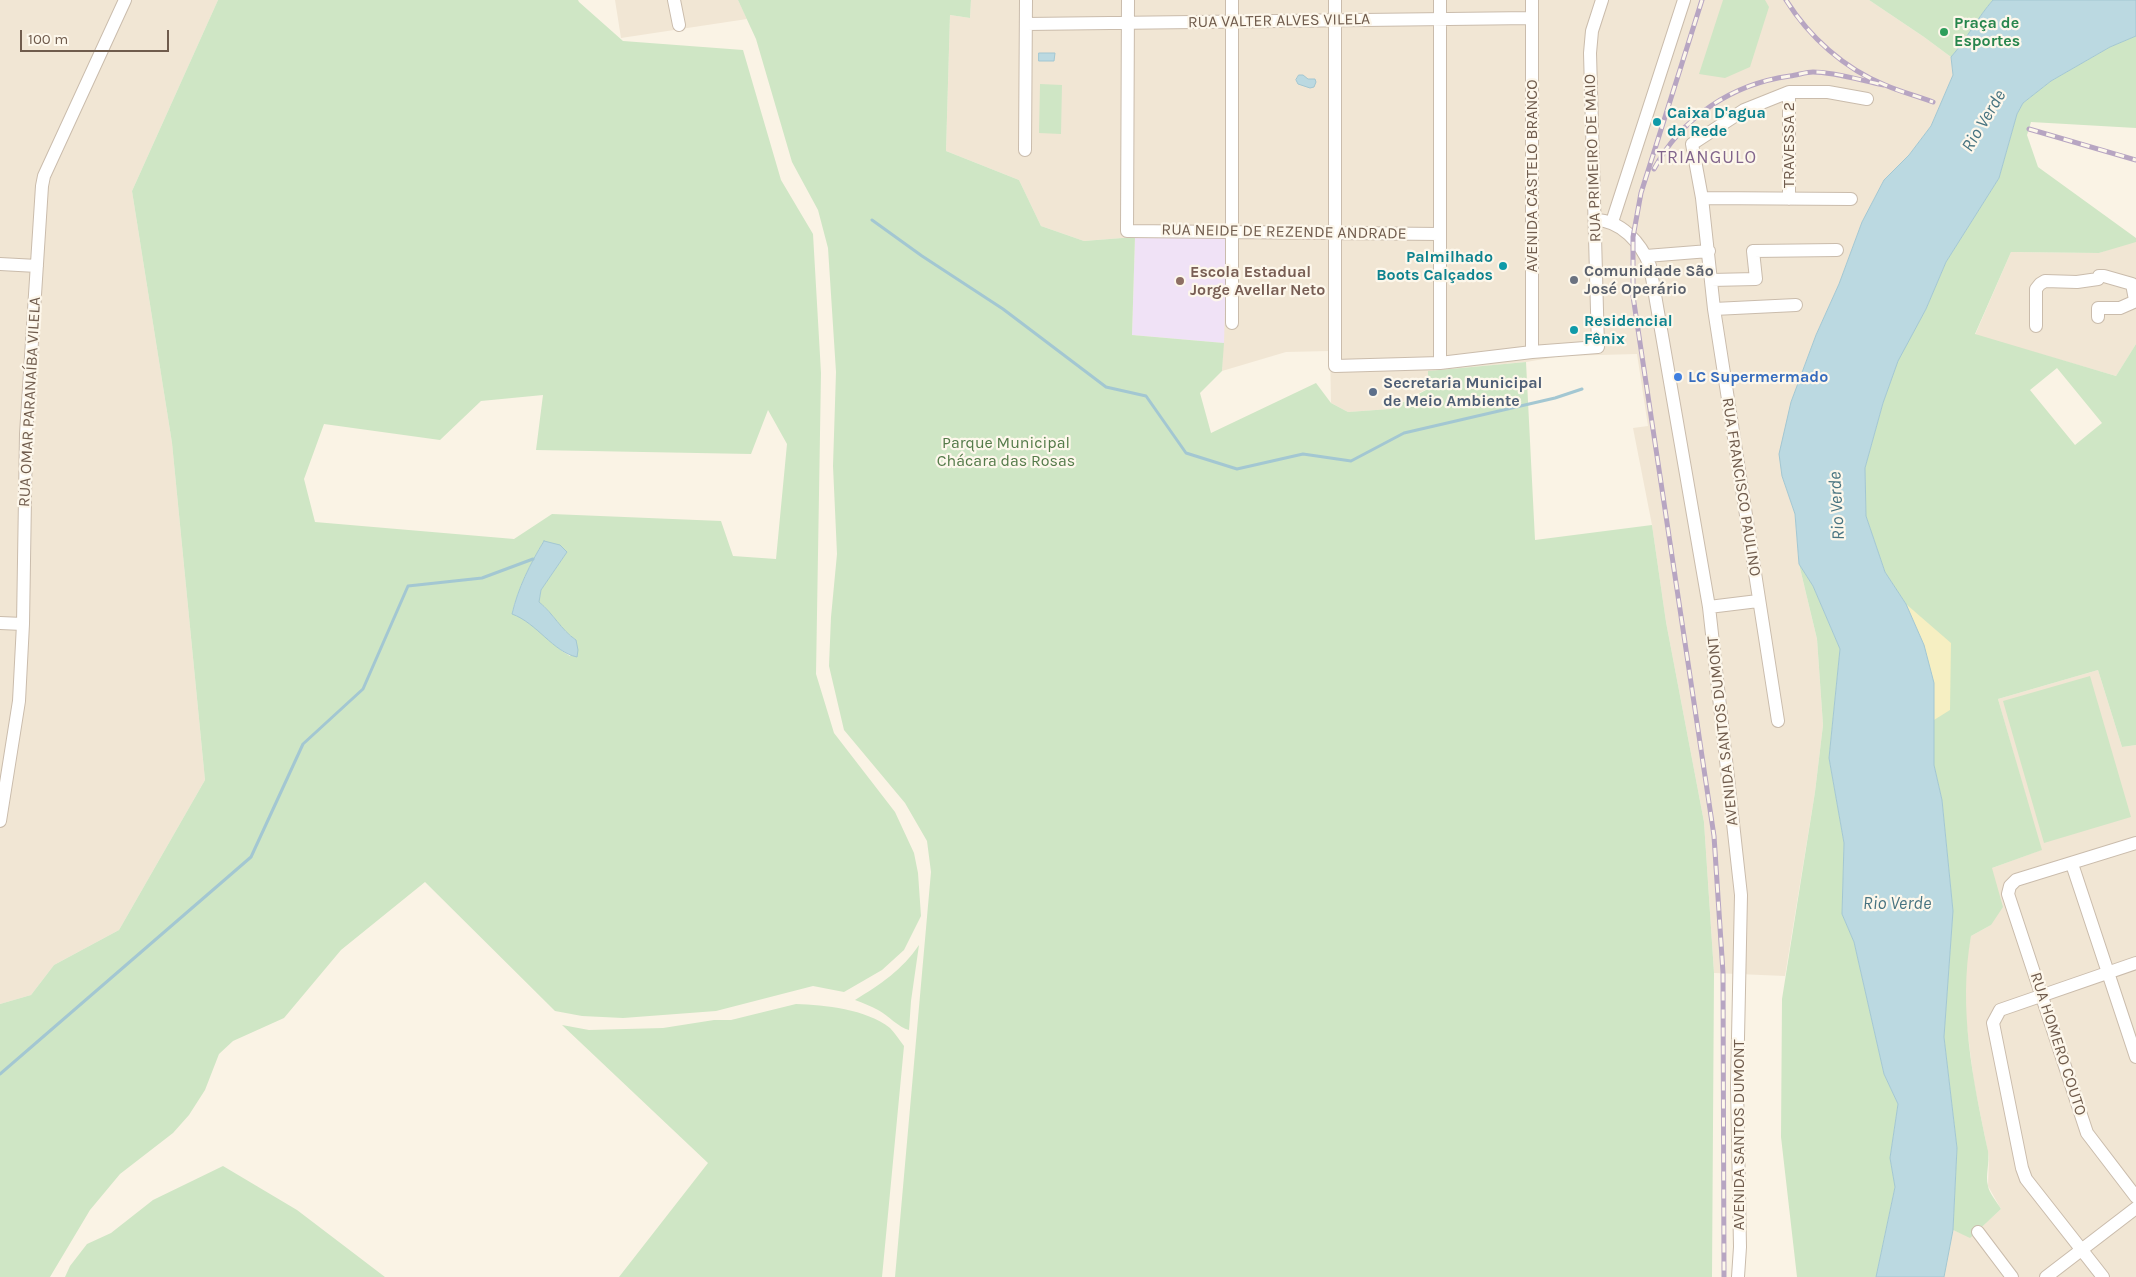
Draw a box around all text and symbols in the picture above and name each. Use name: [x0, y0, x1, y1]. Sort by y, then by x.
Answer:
street label: RUA VALTER ALVES VILELA: [1188, 10, 1370, 32]
place label: Praça de Esportes: [1954, 13, 2020, 51]
scale bar: [22, 20, 171, 52]
marker: Praça de Esportes: [1938, 26, 1950, 38]
text: 100 m: [28, 30, 68, 48]
street label: RUA PRIMEIRO DE MAIO: [1580, 74, 1606, 242]
street label: AVENIDA CASTELO BRANCO: [1522, 79, 1542, 273]
water label: Rio Verde: [1957, 86, 2011, 156]
street label: TRAVESSA 2: [1779, 102, 1799, 188]
place label: Caixa D'agua da Rede: [1667, 103, 1766, 141]
marker: Caixa D'agua da Rede: [1651, 116, 1663, 128]
district label: TRIANGULO: [1656, 147, 1758, 169]
street label: RUA NEIDE DE REZENDE ANDRADE: [1161, 220, 1407, 244]
place label: Palmilhado Boots Calçados: [1376, 247, 1493, 285]
marker: Palmilhado Boots Calçados: [1497, 260, 1509, 272]
place label: Comunidade São José Operário: [1584, 261, 1714, 299]
place label: Escola Estadual Jorge Avellar Neto: [1190, 262, 1325, 300]
marker: Comunidade São José Operário: [1568, 274, 1580, 286]
marker: Escola Estadual Jorge Avellar Neto: [1174, 275, 1186, 287]
street label: RUA OMAR PARANAÍBA VILELA: [15, 296, 45, 508]
place label: Residencial Fênix: [1584, 311, 1673, 349]
marker: Residencial Fênix: [1568, 324, 1580, 336]
place label: LC Supermermado: [1688, 367, 1828, 387]
marker: LC Supermermado: [1672, 371, 1684, 383]
place label: Secretaria Municipal de Meio Ambiente: [1383, 373, 1542, 411]
marker: Secretaria Municipal de Meio Ambiente: [1367, 386, 1379, 398]
street label: RUA FRANCISCO PAULINO: [1717, 396, 1765, 578]
park label: Parque Municipal Chácara das Rosas: [937, 433, 1075, 471]
water label: Rio Verde: [1824, 471, 1850, 541]
street label: AVENIDA SANTOS DUMONT: [1703, 635, 1743, 827]
water label: Rio Verde: [1863, 893, 1931, 915]
street label: RUA HOMERO COUTO: [2026, 970, 2090, 1118]
street label: AVENIDA SANTOS DUMONT: [1729, 1039, 1749, 1231]

